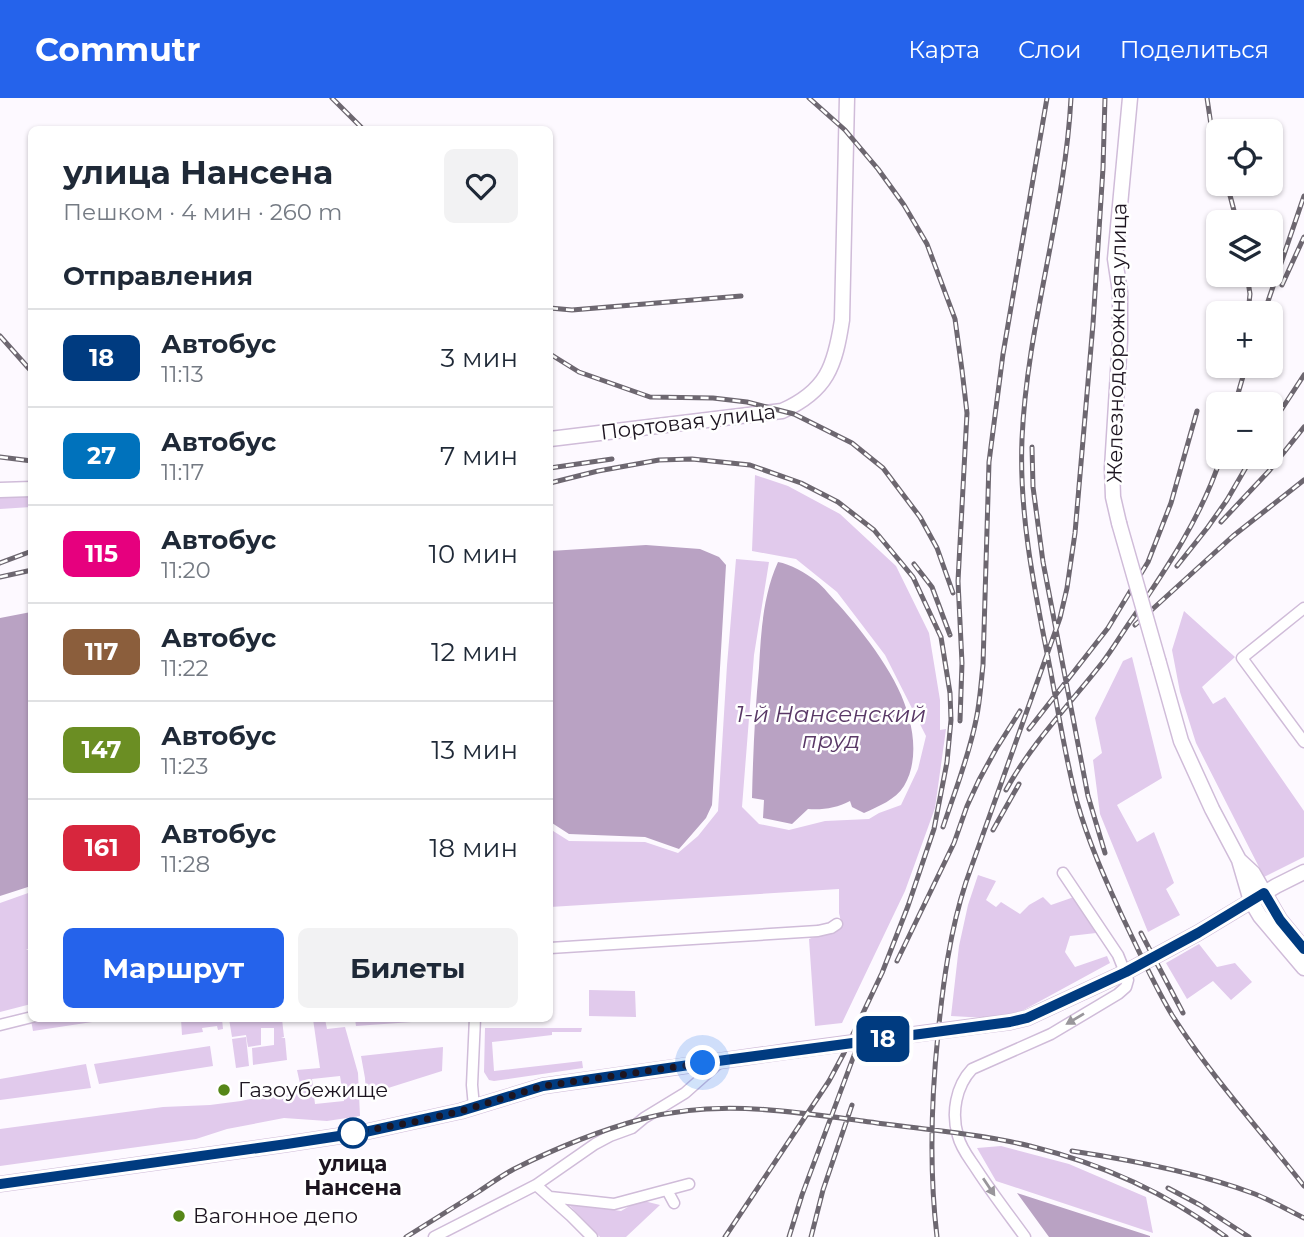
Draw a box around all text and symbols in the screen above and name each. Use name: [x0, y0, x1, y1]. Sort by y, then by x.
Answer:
text: Commutr: [35, 29, 200, 69]
text: Карта: [908, 35, 980, 64]
text: Слои: [1018, 35, 1082, 64]
text: Поделиться: [1120, 35, 1269, 64]
map controls: [1206, 119, 1283, 469]
button: locate: [1206, 119, 1283, 196]
button: heart: [444, 149, 518, 223]
text: улица Нансена: [63, 152, 333, 192]
text: Пешком · 4 мин · 260 m: [63, 198, 342, 226]
street label: Железнодорожная улица: [1102, 203, 1131, 483]
button: layers: [1206, 210, 1283, 287]
text: Отправления: [63, 260, 253, 292]
button: +: [1206, 301, 1283, 378]
text: Автобус: [161, 328, 276, 360]
text: 3 мин: [441, 342, 518, 374]
text: 18: [89, 343, 114, 372]
text: 11:13: [161, 360, 204, 388]
button: −: [1206, 392, 1283, 469]
street label: Портовая улица: [599, 398, 777, 445]
text: Автобус: [161, 426, 276, 458]
text: 7 мин: [440, 440, 518, 472]
text: 27: [87, 441, 116, 470]
text: 11:17: [161, 458, 204, 486]
text: Автобус: [161, 524, 276, 556]
text: 10 мин: [429, 538, 518, 570]
text: 115: [85, 539, 118, 568]
text: 11:20: [161, 556, 211, 584]
text: Автобус: [161, 622, 276, 654]
text: 12 мин: [431, 636, 518, 668]
text: 117: [85, 637, 118, 666]
text: 11:22: [161, 654, 209, 682]
water label: 1-й Нансенский пруд: [736, 700, 926, 754]
text: Автобус: [161, 720, 276, 752]
text: 13 мин: [431, 734, 518, 766]
text: 147: [82, 735, 121, 764]
text: 11:23: [161, 752, 209, 780]
text: Автобус: [161, 818, 276, 850]
text: 18 мин: [429, 832, 518, 864]
text: 161: [84, 833, 119, 862]
text: 11:28: [161, 850, 210, 878]
button: Маршрут: [63, 928, 284, 1008]
button: Билеты: [298, 928, 518, 1008]
one-way arrow: [1065, 1013, 1084, 1026]
line badge: 18: [852, 1016, 914, 1062]
text: 18: [870, 1024, 896, 1053]
your location: [685, 1045, 720, 1080]
place label: Газоубежище: [238, 1077, 388, 1102]
marker: Газоубежище: [216, 1082, 232, 1098]
marker: улица Нансена: [338, 1118, 368, 1148]
place label: улица Нансена: [304, 1151, 402, 1200]
one-way arrow: [982, 1178, 995, 1197]
place label: Вагонное депо: [193, 1203, 358, 1228]
marker: Вагонное депо: [171, 1208, 187, 1224]

